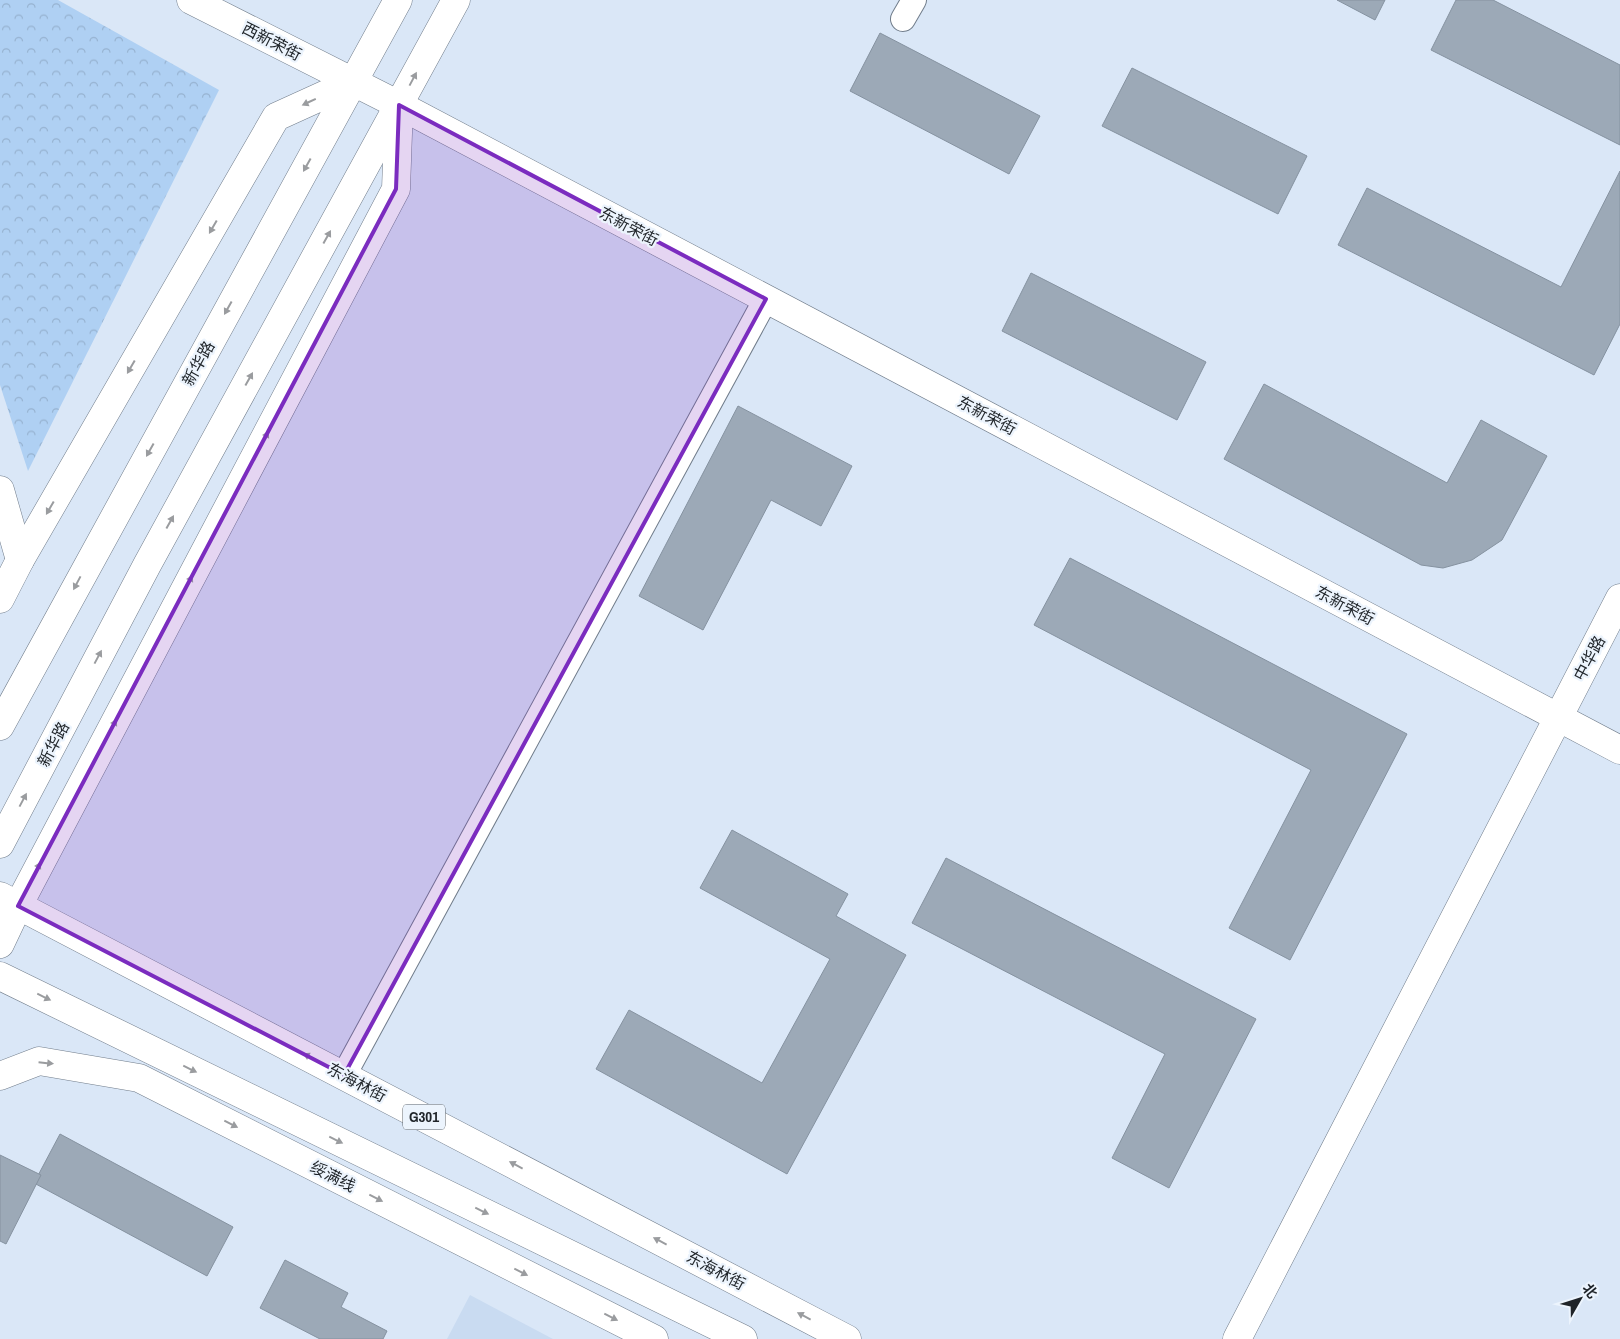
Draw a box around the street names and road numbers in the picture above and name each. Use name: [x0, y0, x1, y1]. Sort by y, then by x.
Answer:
street label: 西新荣街: [238, 17, 306, 65]
street label: 东新荣街: [596, 201, 662, 251]
street label: 新华路: [177, 337, 219, 389]
street label: 东新荣街: [954, 390, 1020, 440]
street label: 东新荣街: [1312, 580, 1378, 630]
street label: 中华路: [1568, 632, 1610, 684]
street label: 新华路: [32, 718, 74, 770]
street label: 东海林街: [324, 1057, 390, 1107]
road number: G301: [403, 1104, 445, 1130]
street label: 绥满线: [307, 1155, 359, 1197]
street label: 东海林街: [683, 1245, 749, 1295]

